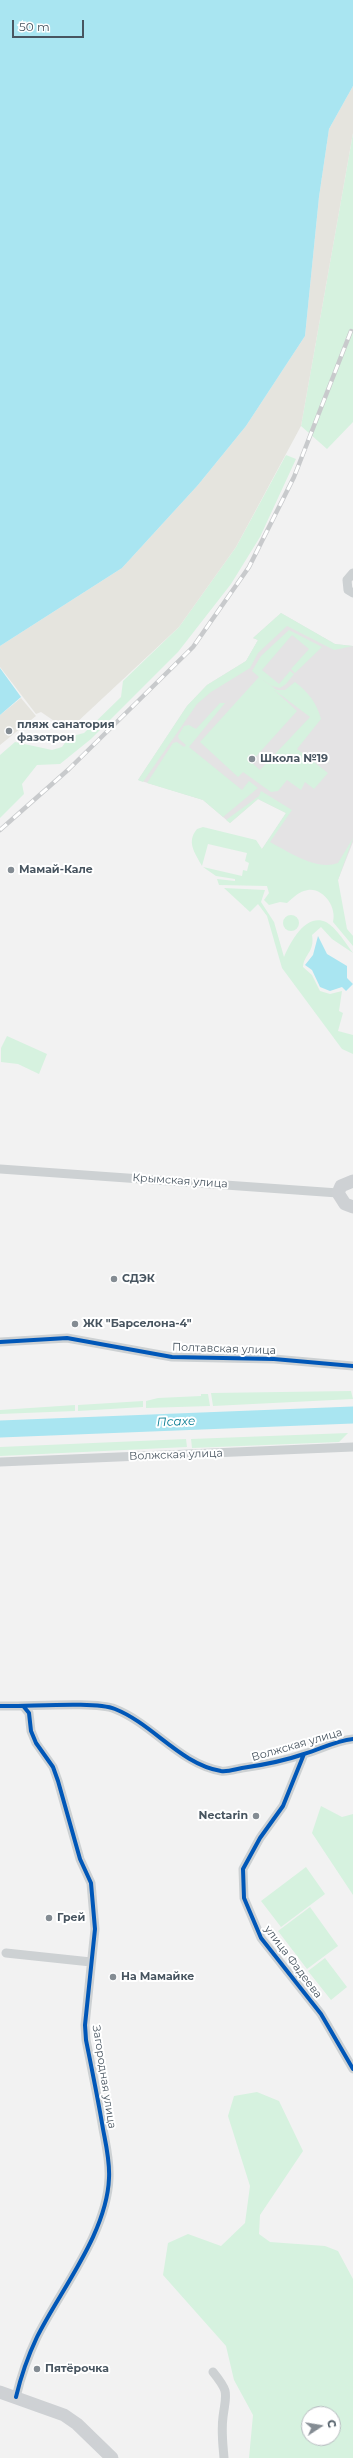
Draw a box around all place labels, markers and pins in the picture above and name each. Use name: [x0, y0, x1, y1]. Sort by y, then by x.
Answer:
place label: пляж санатория фазотрон: [17, 718, 115, 744]
marker: пляж санатория фазотрон: [4, 726, 14, 736]
place label: Школа №19: [260, 752, 328, 766]
marker: Школа №19: [247, 754, 257, 764]
place label: Мамай-Кале: [19, 863, 93, 877]
marker: Мамай-Кале: [6, 865, 16, 875]
place label: СДЭК: [122, 1272, 155, 1286]
marker: СДЭК: [109, 1274, 119, 1284]
place label: ЖК "Барселона-4": [83, 1317, 192, 1331]
marker: ЖК "Барселона-4": [70, 1319, 80, 1329]
place label: Nectarin: [199, 1809, 248, 1823]
marker: Nectarin: [251, 1811, 261, 1821]
place label: Грей: [57, 1911, 85, 1925]
marker: Грей: [44, 1913, 54, 1923]
place label: На Мамайке: [121, 1970, 194, 1984]
marker: На Мамайке: [108, 1972, 118, 1982]
place label: Пятёрочка: [45, 2362, 109, 2376]
marker: Пятёрочка: [32, 2364, 42, 2374]

